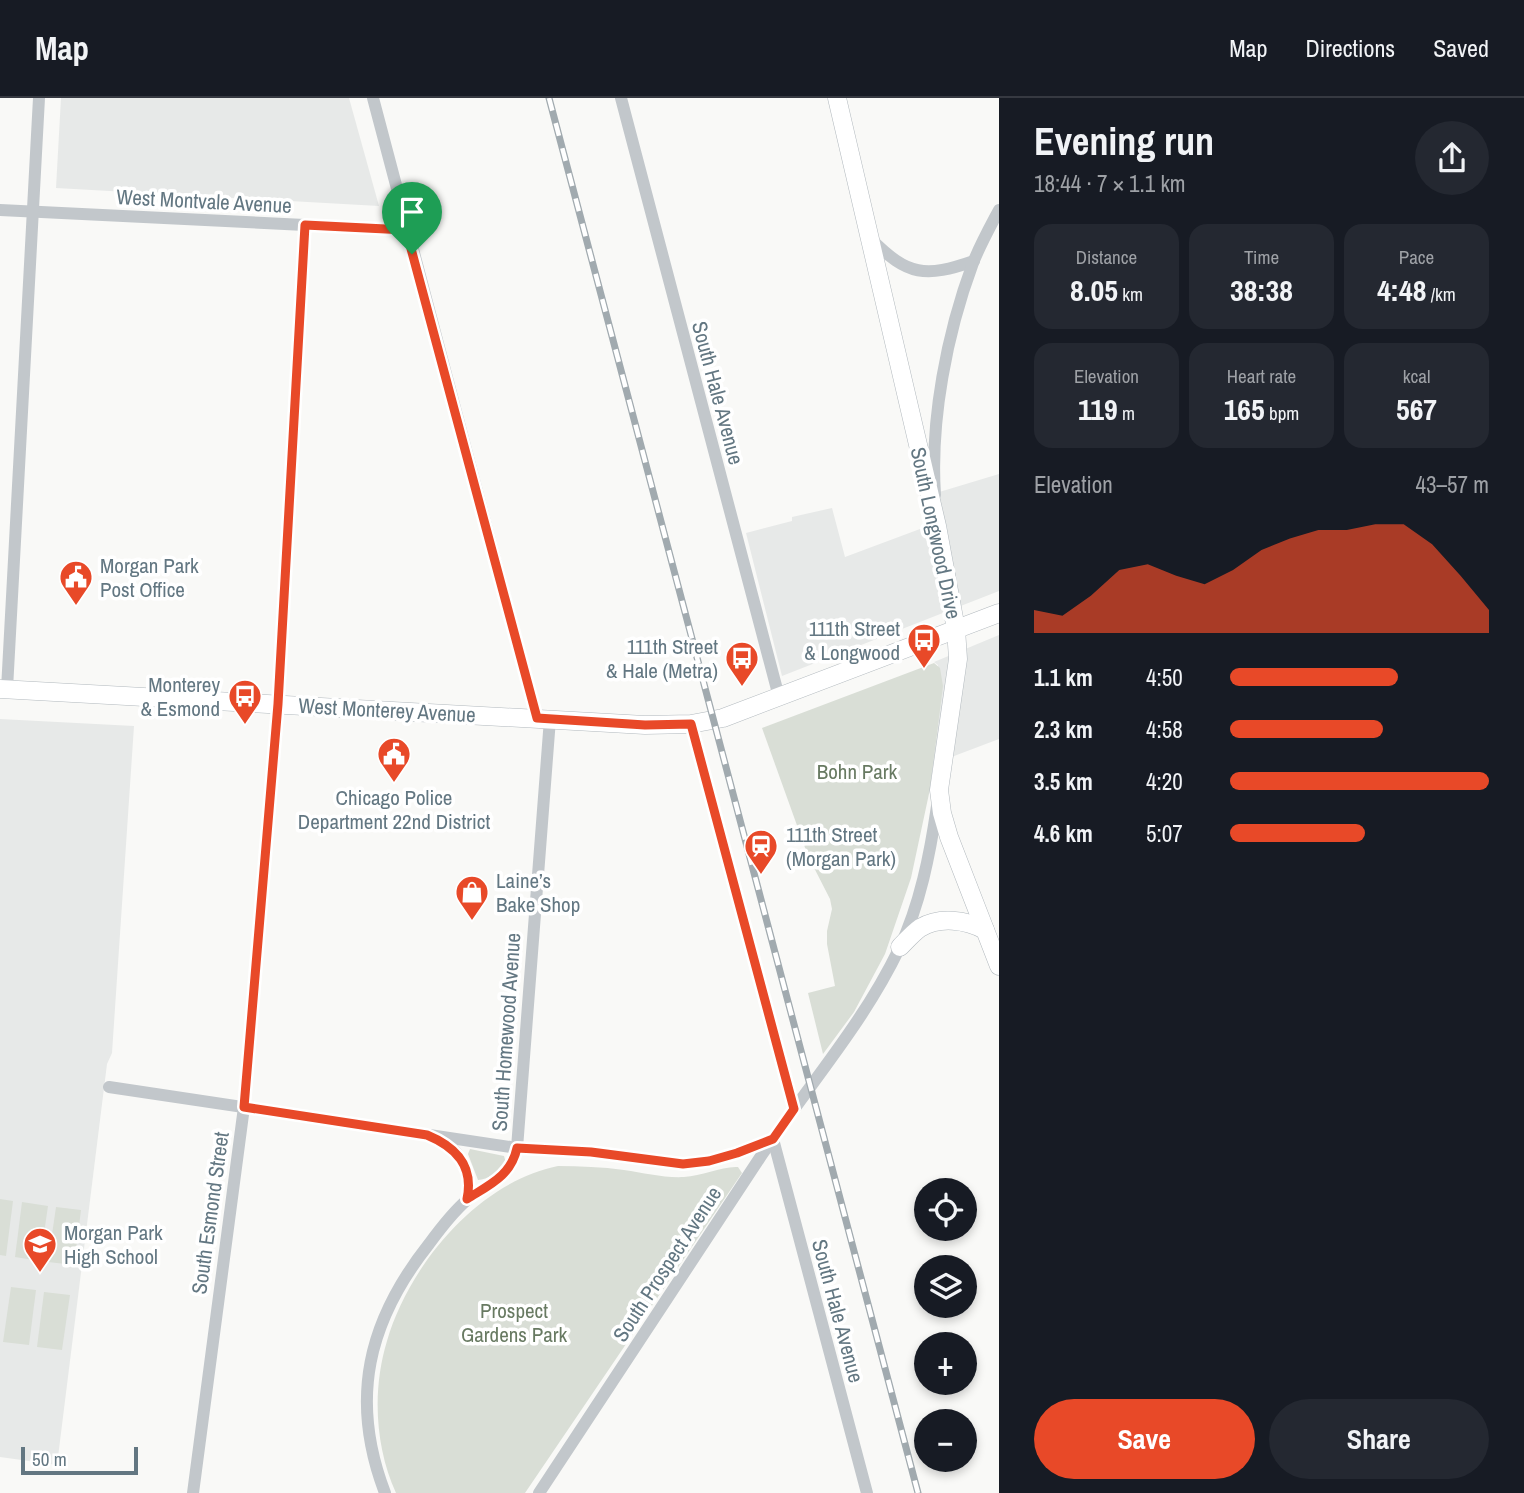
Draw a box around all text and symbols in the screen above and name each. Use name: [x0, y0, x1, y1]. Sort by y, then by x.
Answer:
text: Map: [35, 26, 89, 70]
text: Map: [1229, 32, 1267, 64]
text: Directions: [1305, 32, 1395, 64]
text: Saved: [1433, 32, 1489, 64]
text: Evening run: [1034, 116, 1214, 167]
button: share: [1415, 121, 1489, 195]
text: 18:44 · 7 × 1.1 km: [1034, 168, 1186, 199]
street label: West Montvale Avenue: [116, 182, 292, 220]
pin: [382, 182, 442, 254]
icon: arrive: [393, 193, 431, 231]
text: Distance: [1076, 244, 1137, 270]
text: Time: [1244, 244, 1279, 270]
text: Pace: [1399, 244, 1434, 270]
text: 8.05: [1070, 270, 1118, 310]
text: 38:38: [1230, 270, 1293, 310]
text: 4:48: [1377, 270, 1426, 310]
text: km: [1118, 281, 1143, 307]
text: /km: [1426, 281, 1456, 307]
street label: South Hale Avenue: [685, 318, 751, 468]
text: Elevation: [1074, 363, 1139, 389]
text: Heart rate: [1227, 363, 1296, 389]
text: kcal: [1403, 363, 1430, 389]
text: 119: [1078, 389, 1118, 429]
text: 165: [1224, 389, 1265, 429]
text: 567: [1396, 389, 1437, 429]
text: m: [1118, 400, 1135, 426]
text: bpm: [1265, 400, 1299, 426]
street label: South Longwood Drive: [904, 444, 968, 622]
text: Elevation: [1034, 469, 1113, 500]
text: 43–57 m: [1416, 469, 1489, 500]
place label: Morgan Park Post Office: [100, 551, 199, 604]
public building icon: Morgan Park Post Office: [57, 558, 95, 607]
place label: 111th Street & Longwood: [804, 614, 900, 667]
bus stop icon: 111th Street & Longwood: [905, 621, 943, 670]
place label: 111th Street & Hale (Metra): [606, 632, 718, 685]
bus stop icon: 111th Street & Hale (Metra): [723, 639, 761, 688]
text: 1.1 km: [1034, 662, 1093, 693]
text: 4:50: [1146, 662, 1183, 693]
place label: Monterey & Esmond: [141, 670, 220, 723]
bus stop icon: Monterey & Esmond: [226, 677, 264, 726]
street label: West Monterey Avenue: [298, 691, 476, 729]
text: 2.3 km: [1034, 714, 1093, 745]
text: 4:58: [1146, 714, 1183, 745]
public building icon: Chicago Police Department 22nd District: [375, 735, 413, 784]
park label: Bohn Park: [817, 757, 898, 786]
text: 3.5 km: [1034, 766, 1093, 797]
text: 4:20: [1146, 766, 1183, 797]
place label: Chicago Police Department 22nd District: [298, 783, 490, 836]
text: 4.6 km: [1034, 818, 1093, 849]
text: 5:07: [1146, 818, 1183, 849]
place label: 111th Street (Morgan Park): [786, 820, 896, 873]
station icon: 111th Street (Morgan Park): [742, 827, 780, 876]
place label: Laine’s Bake Shop: [496, 866, 580, 919]
shop icon: Laine’s Bake Shop: [453, 873, 491, 922]
street label: South Homewood Avenue: [485, 932, 527, 1132]
street label: South Esmond Street: [184, 1130, 236, 1296]
map controls: [914, 1178, 977, 1472]
button: locate: [914, 1178, 977, 1241]
street label: South Prospect Avenue: [606, 1181, 728, 1347]
place label: Morgan Park High School: [64, 1218, 163, 1271]
school or university icon: Morgan Park High School: [21, 1225, 59, 1274]
street label: South Hale Avenue: [805, 1236, 871, 1386]
button: layers: [914, 1255, 977, 1318]
park label: Prospect Gardens Park: [461, 1296, 568, 1349]
button: +: [914, 1332, 977, 1395]
button: Save: [1034, 1399, 1255, 1479]
button: Share: [1269, 1399, 1489, 1479]
button: −: [914, 1409, 977, 1472]
scale bar: [21, 1444, 138, 1476]
text: 50 m: [32, 1446, 67, 1472]

